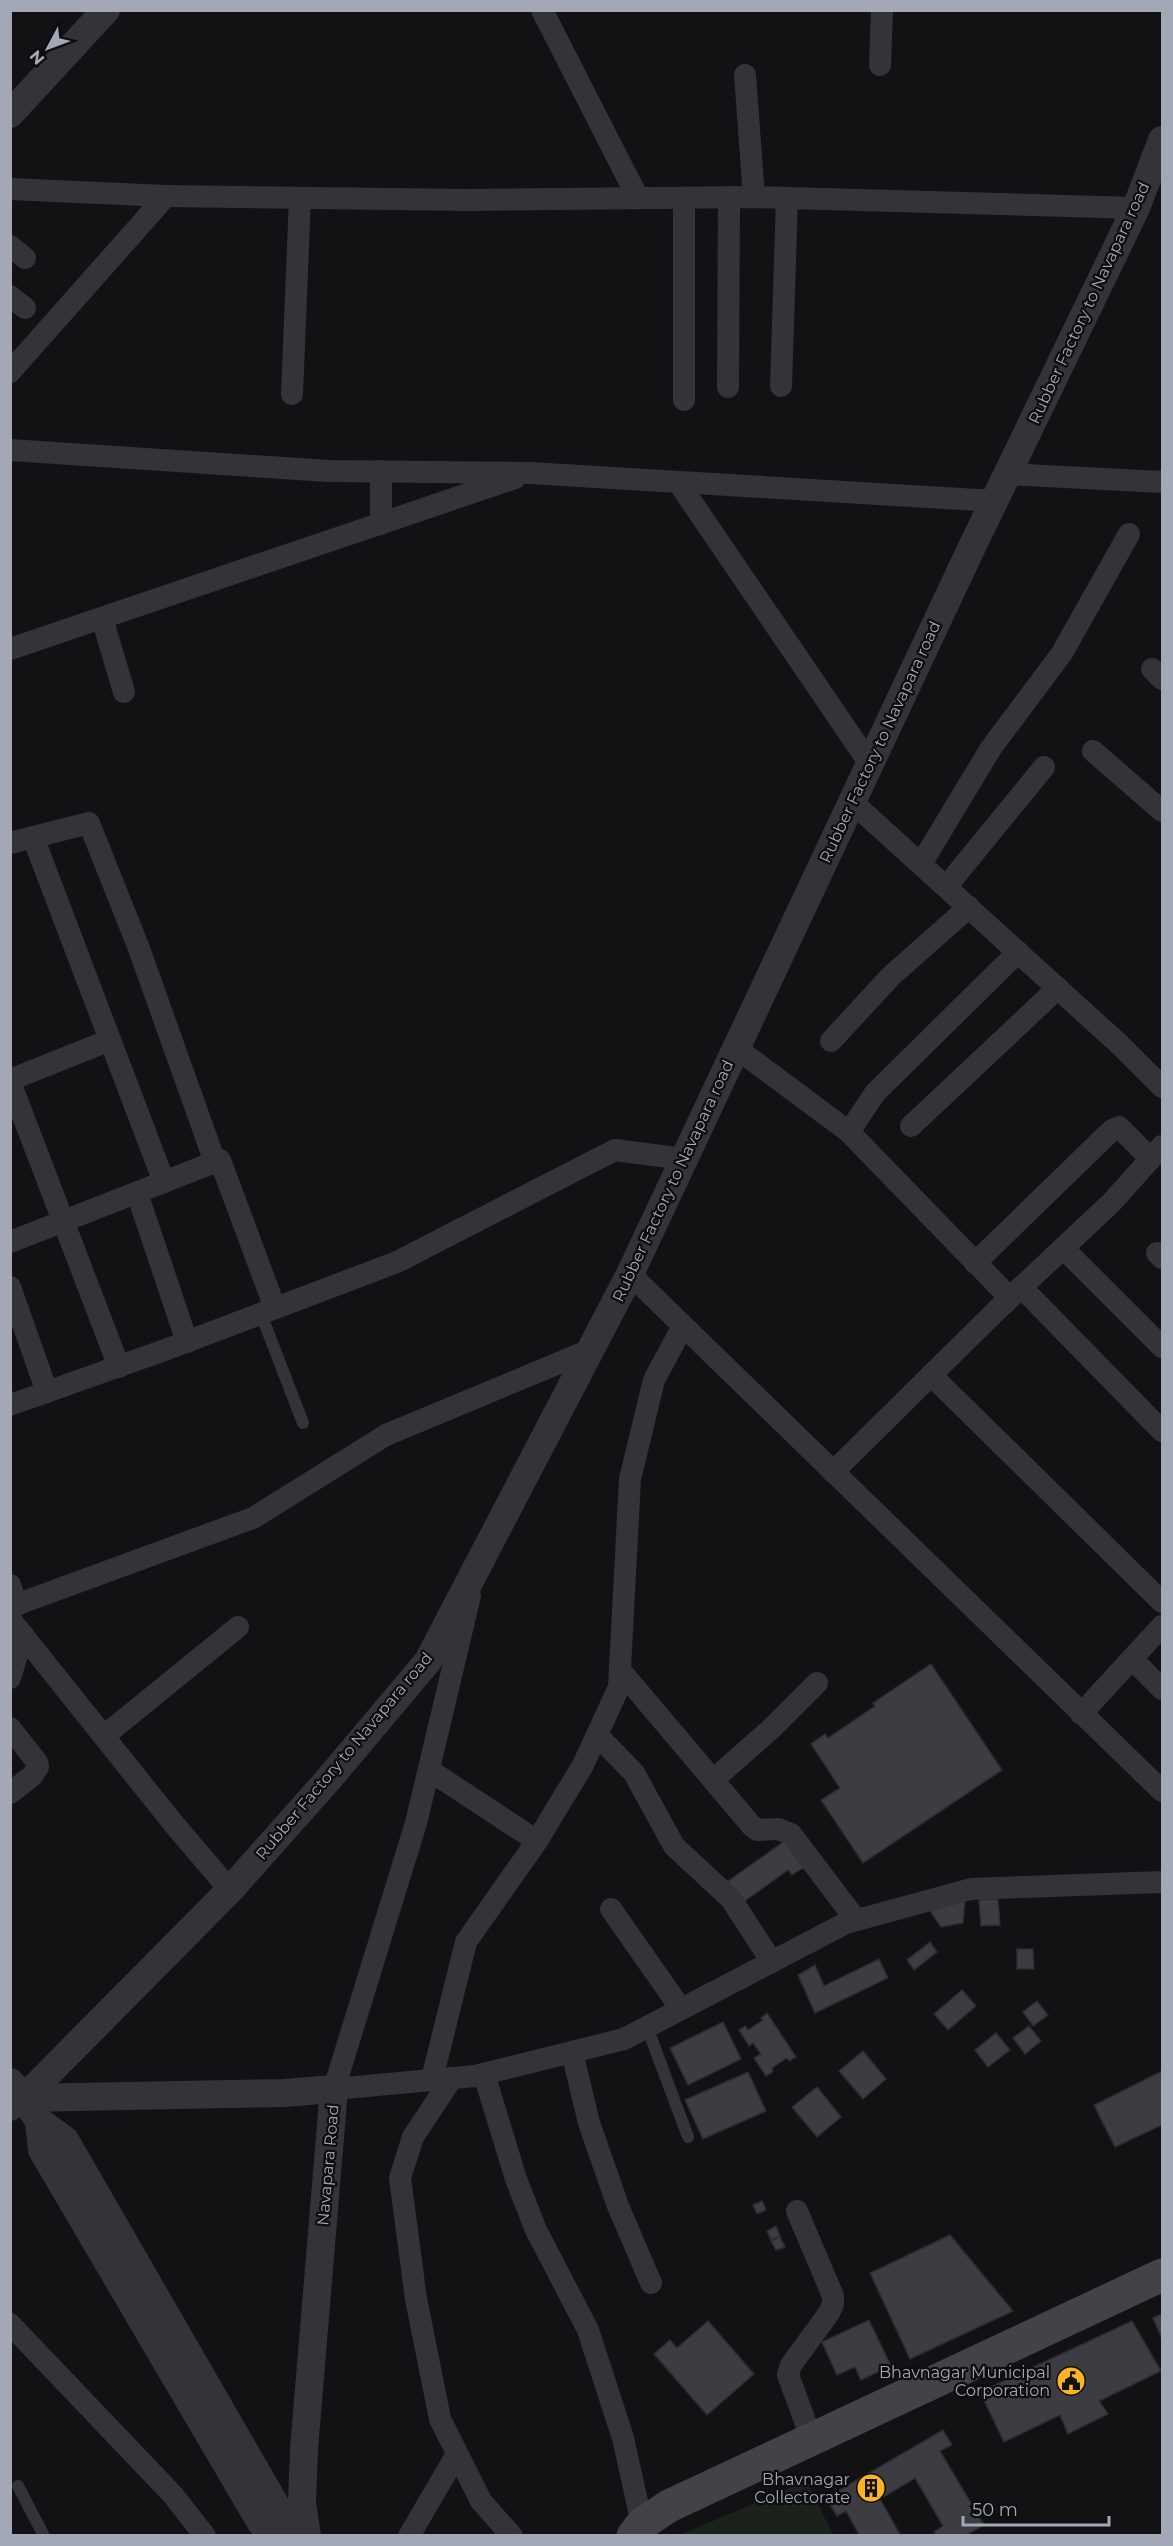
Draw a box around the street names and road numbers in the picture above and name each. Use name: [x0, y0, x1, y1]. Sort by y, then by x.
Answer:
street label: Rubber Factory to Navapara road: [1024, 179, 1154, 427]
street label: Rubber Factory to Navapara road: [815, 618, 945, 866]
street label: Rubber Factory to Navapara road: [608, 1057, 738, 1305]
street label: Rubber Factory to Navapara road: [252, 1649, 436, 1863]
street label: Navapara Road: [313, 2104, 343, 2226]

